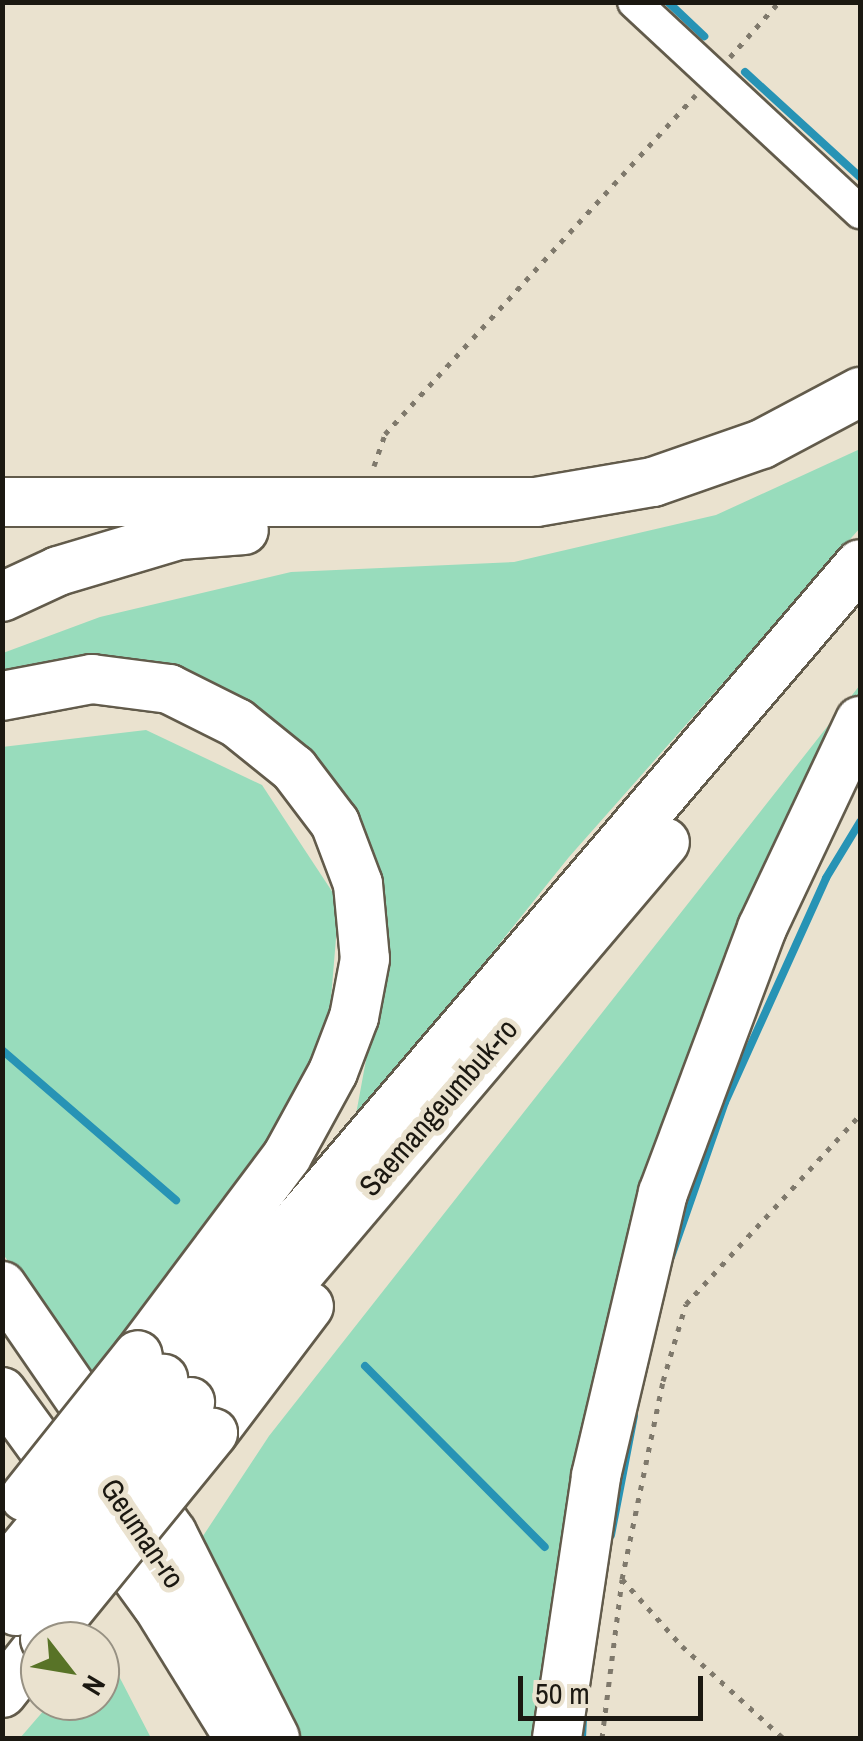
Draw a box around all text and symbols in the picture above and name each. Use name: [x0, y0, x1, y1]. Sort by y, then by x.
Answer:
street label: Saemangeumbuk-ro: [351, 1011, 525, 1203]
street label: Geuman-ro: [93, 1471, 193, 1595]
north arrow: [20, 1621, 120, 1721]
scale bar: [523, 1656, 708, 1718]
text: N: [73, 1669, 115, 1702]
text: 50 m: [535, 1673, 590, 1713]

